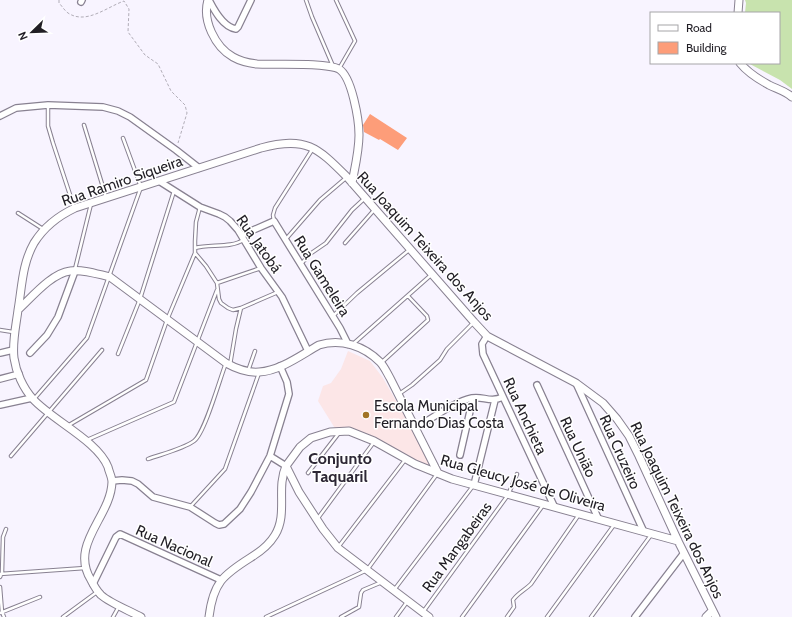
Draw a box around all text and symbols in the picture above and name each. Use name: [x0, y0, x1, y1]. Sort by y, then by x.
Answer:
north arrow: [12, 12, 52, 52]
legend: [650, 12, 780, 64]
text: Road: [686, 20, 712, 35]
text: N: [15, 30, 31, 42]
text: Building: [686, 40, 728, 55]
street label: Rua Ramiro Siqueira: [59, 152, 186, 210]
street label: Rua Joaquim Teixeira dos Anjos: [353, 168, 497, 324]
street label: Rua Jatobá: [232, 211, 286, 277]
street label: Rua Gameleira: [290, 232, 354, 320]
street label: Rua Anchieta: [499, 375, 551, 458]
place label: Escola Municipal Fernando Dias Costa: [374, 397, 505, 432]
marker: Escola Municipal Fernando Dias Costa: [361, 410, 371, 420]
street label: Rua Cruzeiro: [596, 412, 644, 492]
street label: Rua União: [556, 414, 600, 480]
street label: Rua Joaquim Teixeira dos Anjos: [626, 419, 728, 601]
district label: Conjunto Taquaril: [308, 449, 372, 486]
street label: Rua Gleucy José de Oliveira: [438, 451, 608, 515]
street label: Rua Mangabeiras: [418, 498, 496, 596]
street label: Rua Nacional: [133, 521, 216, 571]

